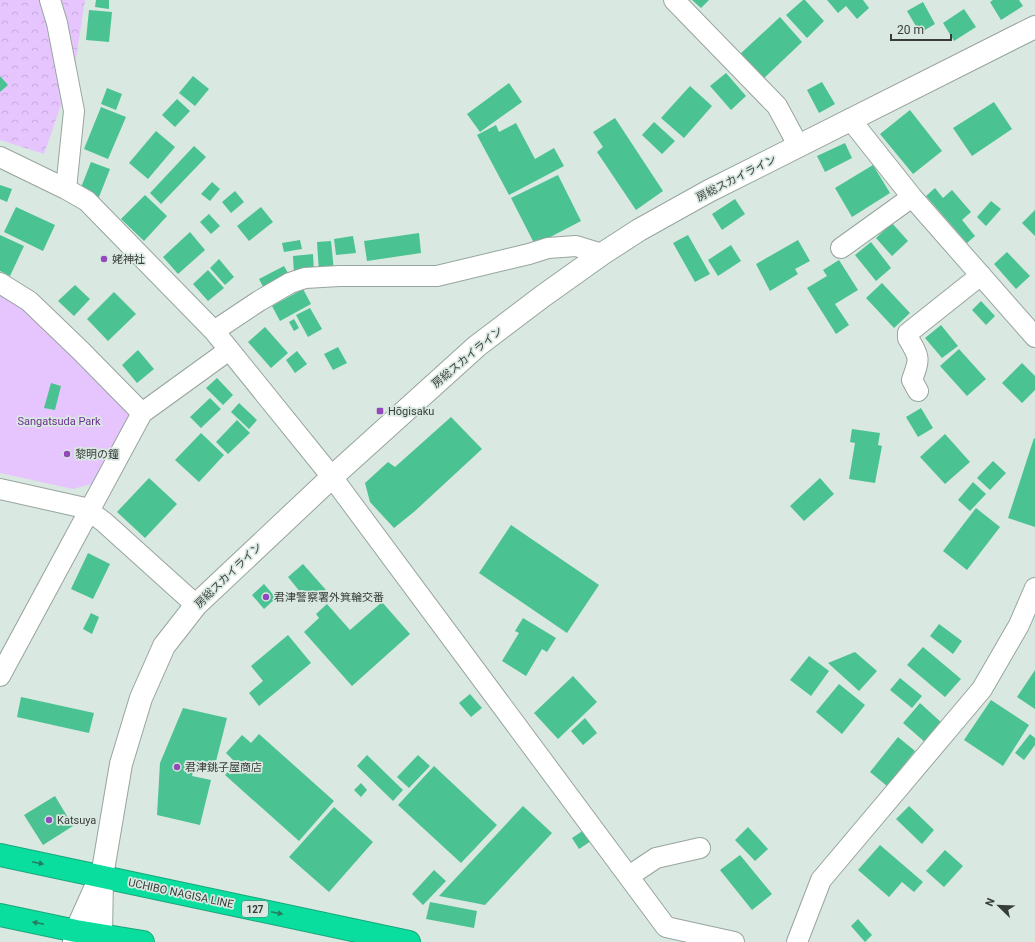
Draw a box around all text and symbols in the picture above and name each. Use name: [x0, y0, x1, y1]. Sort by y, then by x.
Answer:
scale bar: [891, 16, 951, 42]
text: 20 m: [897, 23, 924, 37]
street label: 房総スカイライン: [694, 153, 778, 204]
place label: 姥神社: [112, 253, 145, 266]
marker: 姥神社: [99, 254, 109, 264]
street label: 房総スカイライン: [429, 324, 505, 391]
place label: Hōgisaku: [388, 405, 434, 418]
marker: Hōgisaku: [375, 406, 385, 416]
park label: Sangatsuda Park: [17, 415, 101, 428]
place label: 黎明の鐘: [75, 448, 119, 461]
marker: 黎明の鐘: [62, 449, 72, 459]
street label: 房総スカイライン: [192, 540, 265, 611]
place label: 君津警察署外箕輪交番: [274, 591, 384, 604]
marker: 君津警察署外箕輪交番: [261, 592, 271, 602]
place label: 君津銚子屋商店: [185, 761, 262, 774]
marker: 君津銚子屋商店: [172, 762, 182, 772]
place label: Katsuya: [57, 814, 96, 827]
marker: Katsuya: [44, 815, 54, 825]
one-way arrow: [32, 860, 44, 866]
street label: UCHIBO NAGISA LINE: [127, 876, 235, 911]
north arrow: [979, 886, 1019, 926]
text: N: [983, 896, 998, 908]
road number: 127: [242, 901, 268, 917]
one-way arrow: [270, 911, 283, 917]
one-way arrow: [32, 919, 44, 925]

